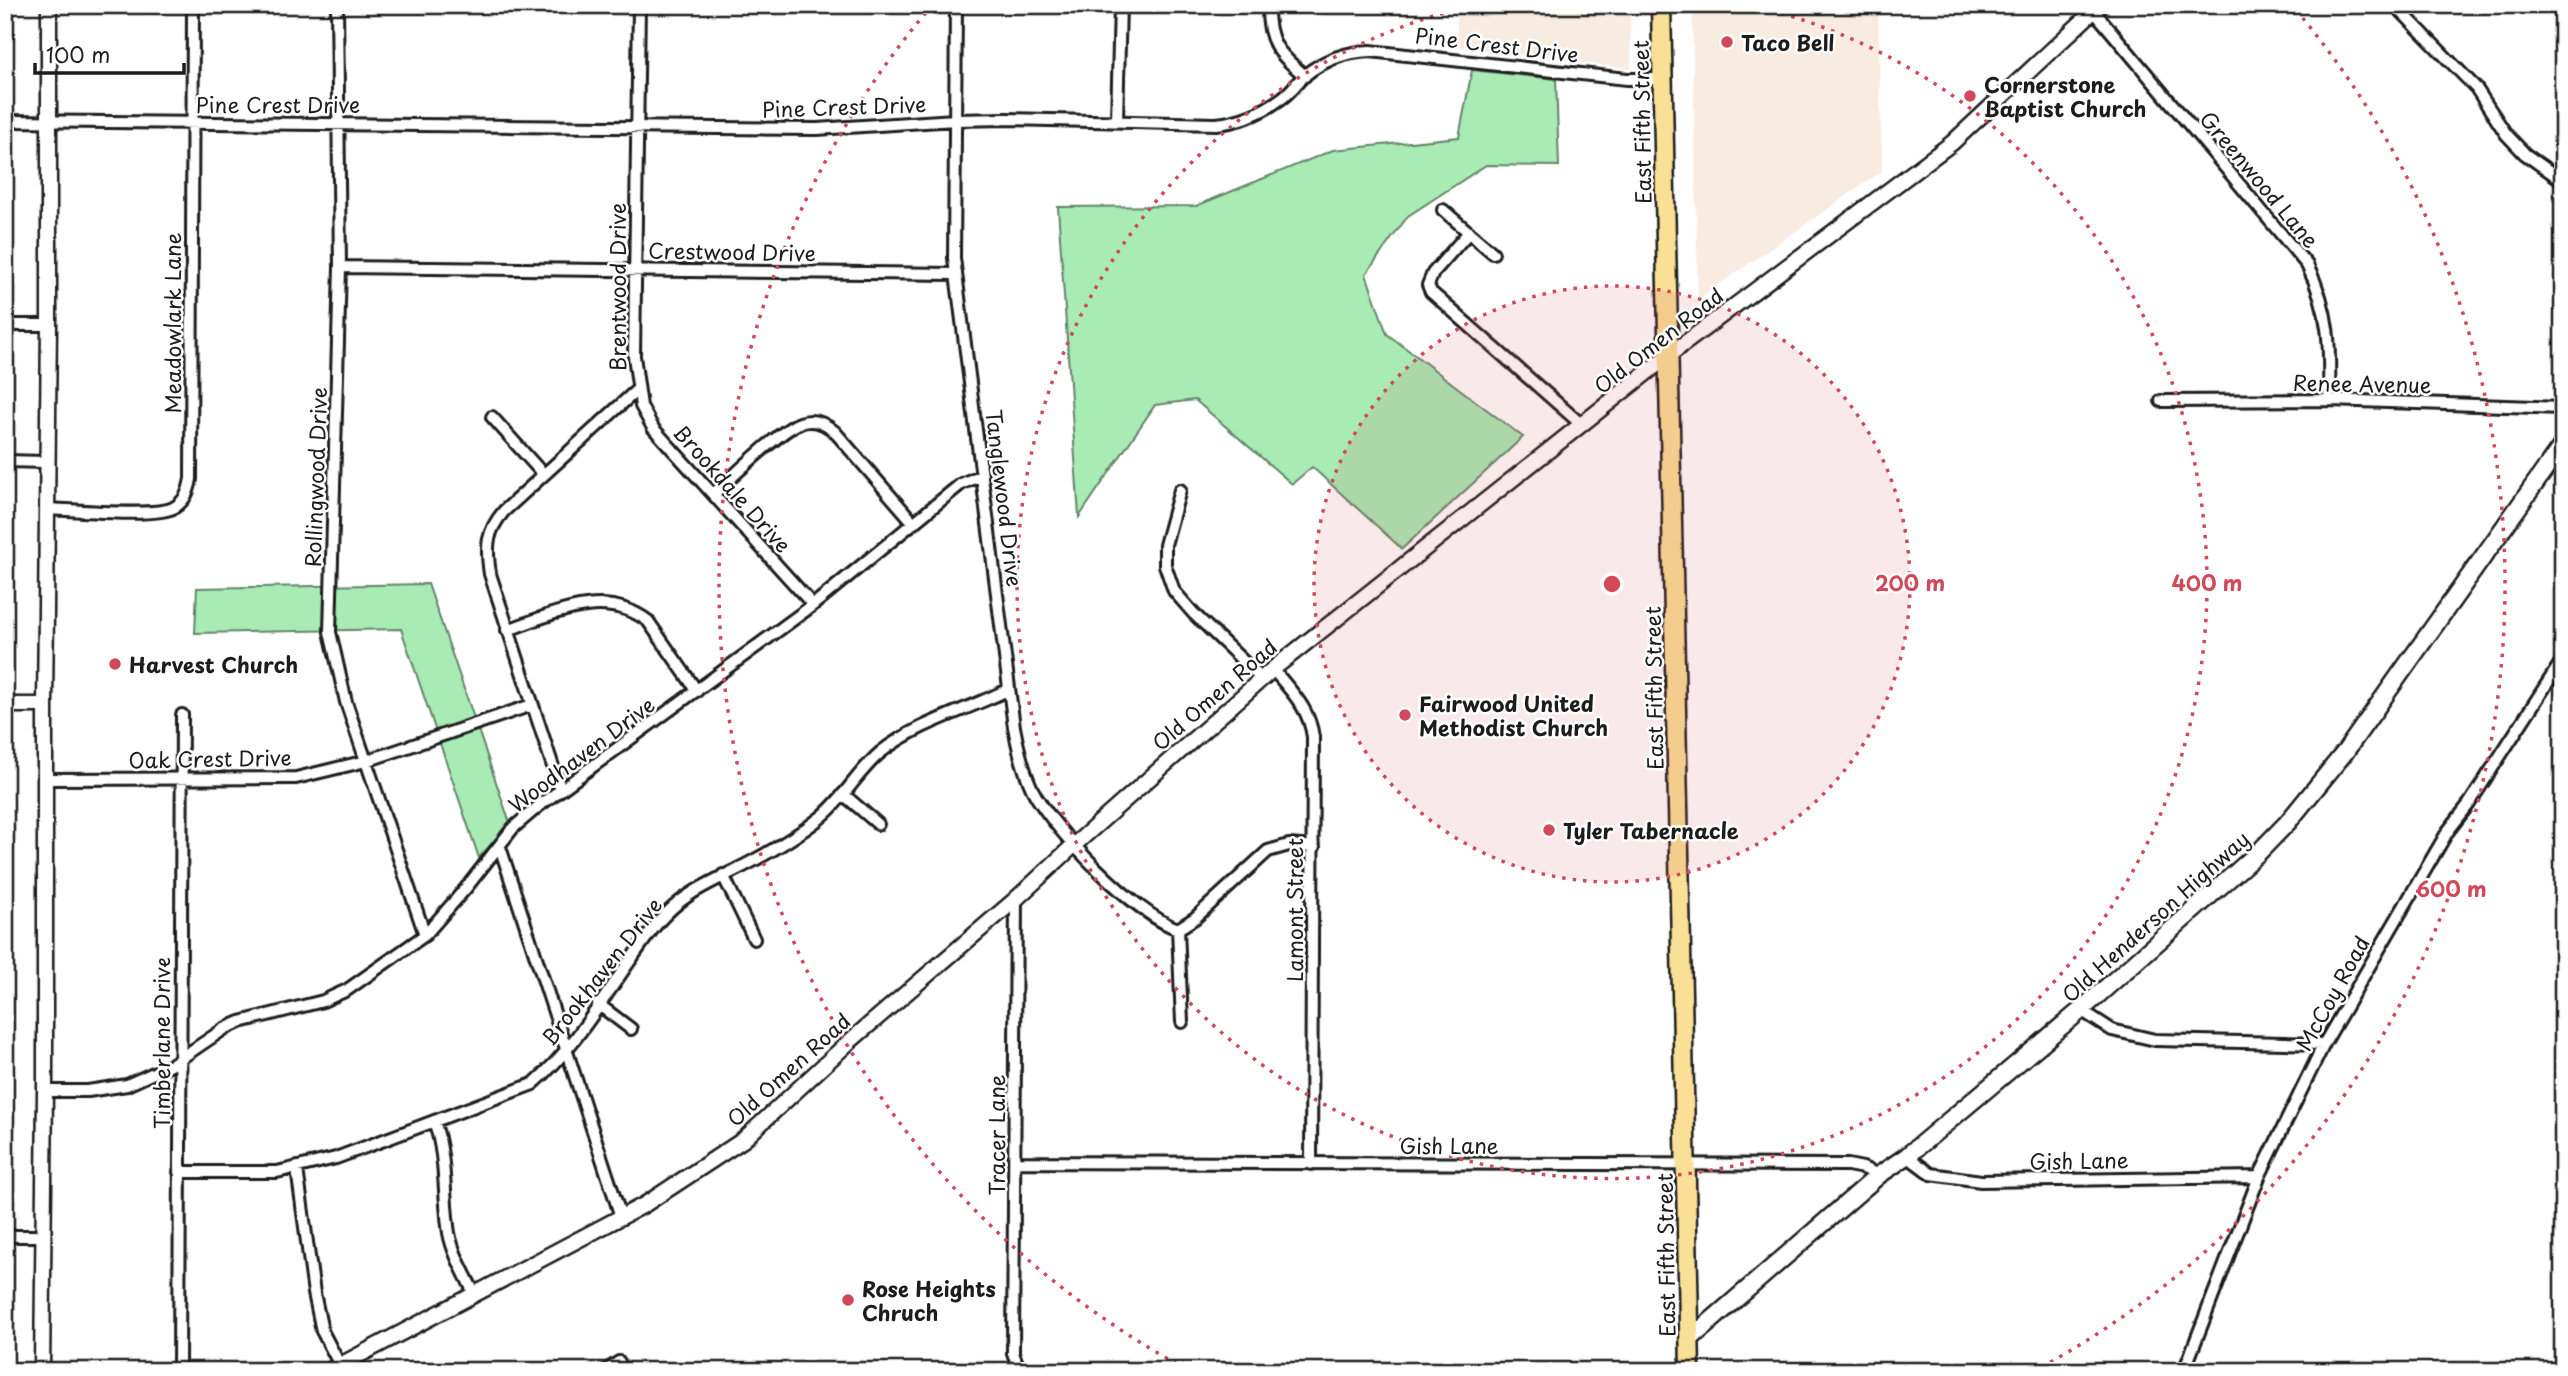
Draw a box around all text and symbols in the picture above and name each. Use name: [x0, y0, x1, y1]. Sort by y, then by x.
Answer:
street label: Pine Crest Drive: [1413, 18, 1581, 70]
place label: Taco Bell: [1741, 26, 1834, 58]
scale bar: [35, 32, 184, 76]
marker: Taco Bell: [1719, 34, 1735, 50]
text: 100 m: [46, 38, 110, 70]
street label: East Fifth Street: [1624, 40, 1658, 204]
place label: Cornerstone Baptist Church: [1984, 68, 2147, 124]
street label: Pine Crest Drive: [761, 87, 927, 125]
street label: Pine Crest Drive: [196, 88, 360, 120]
marker: Cornerstone Baptist Church: [1962, 88, 1978, 104]
street label: Greenwood Lane: [2193, 103, 2327, 255]
street label: Brentwood Drive: [601, 203, 633, 371]
street label: Meadowlark Lane: [156, 233, 188, 413]
street label: Crestwood Drive: [648, 234, 816, 268]
street label: Old Omen Road: [1586, 279, 1730, 401]
street label: Renee Avenue: [2292, 366, 2432, 400]
street label: Rollingwood Drive: [296, 386, 334, 568]
street label: Tanglewood Drive: [978, 408, 1032, 588]
street label: Brookdale Drive: [667, 417, 799, 559]
text: 200 m: [1875, 566, 1945, 598]
text: 400 m: [2172, 566, 2242, 598]
centre of rings: [1600, 572, 1624, 596]
street label: East Fifth Street: [1636, 606, 1670, 770]
street label: Old Omen Road: [1144, 631, 1284, 757]
place label: Harvest Church: [129, 648, 298, 680]
marker: Harvest Church: [107, 656, 123, 672]
place label: Fairwood United Methodist Church: [1419, 687, 1608, 743]
street label: Woodhaven Drive: [501, 688, 661, 820]
marker: Fairwood United Methodist Church: [1397, 707, 1413, 723]
street label: Oak Crest Drive: [128, 741, 292, 775]
place label: Tyler Tabernacle: [1563, 814, 1739, 846]
marker: Tyler Tabernacle: [1541, 822, 1557, 838]
street label: Old Henderson Highway: [2054, 823, 2256, 1009]
street label: Lamont Street: [1278, 838, 1310, 982]
text: 600 m: [2415, 872, 2487, 904]
street label: Brookhaven Drive: [533, 890, 669, 1052]
street label: McCoy Road: [2287, 930, 2377, 1056]
street label: Timberlane Drive: [145, 957, 177, 1129]
street label: Old Omen Road: [719, 1005, 857, 1133]
street label: Tracer Lane: [980, 1074, 1012, 1196]
street label: Gish Lane: [1399, 1129, 1499, 1161]
street label: Gish Lane: [2029, 1143, 2129, 1177]
street label: East Fifth Street: [1648, 1173, 1682, 1337]
place label: Rose Heights Chruch: [862, 1272, 996, 1328]
marker: Rose Heights Chruch: [840, 1292, 856, 1308]

